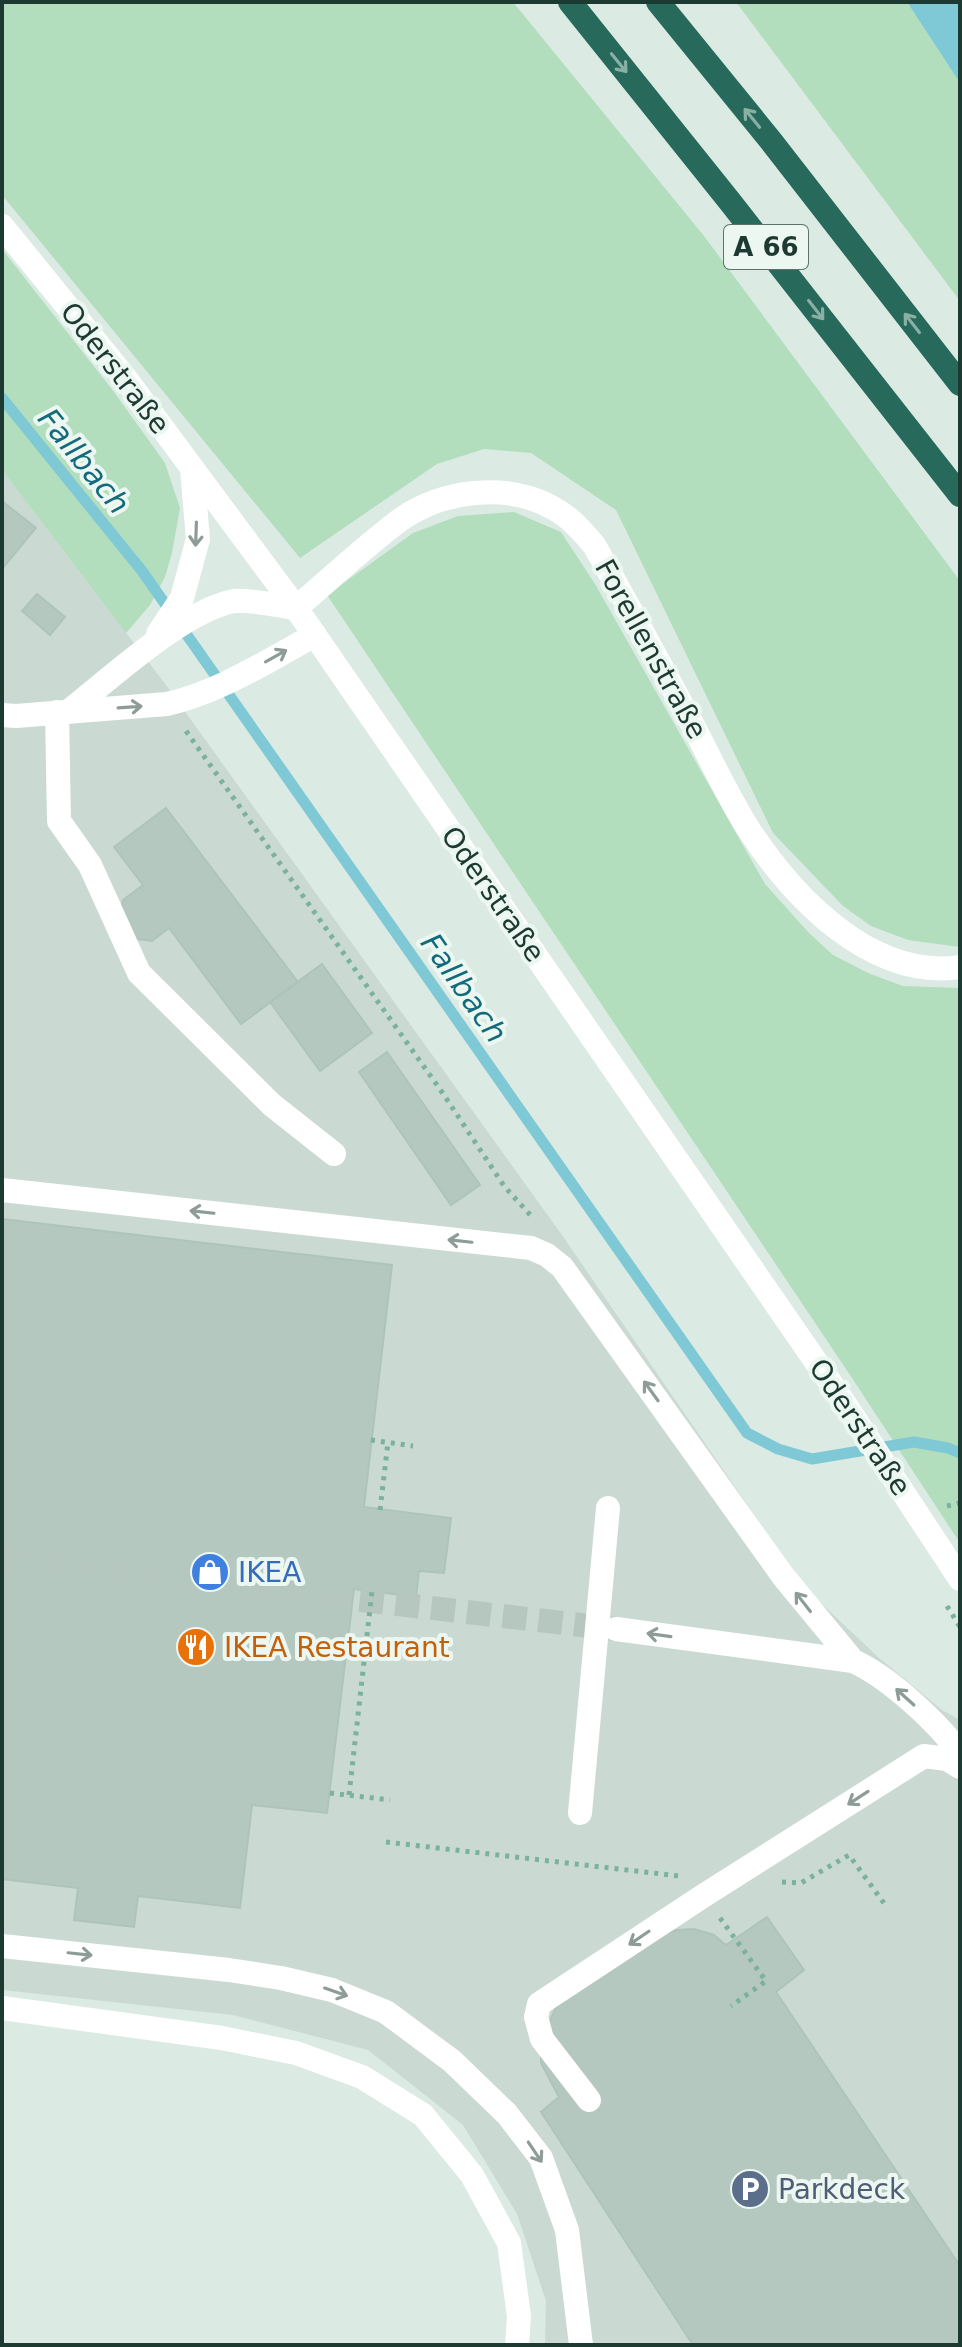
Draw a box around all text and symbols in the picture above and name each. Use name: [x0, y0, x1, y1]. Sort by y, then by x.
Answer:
one-way arrow: [610, 52, 627, 73]
one-way arrow: [743, 108, 761, 129]
road number: A 66: [724, 225, 808, 269]
street label: Oderstraße: [53, 296, 177, 440]
one-way arrow: [807, 299, 824, 320]
one-way arrow: [904, 313, 921, 334]
water label: Fallbach: [31, 401, 137, 521]
one-way arrow: [188, 521, 203, 547]
street label: Forellenstraße: [588, 554, 714, 744]
one-way arrow: [264, 648, 288, 663]
one-way arrow: [116, 699, 143, 714]
street label: Oderstraße: [434, 820, 552, 968]
water label: Fallbach: [414, 927, 514, 1049]
one-way arrow: [189, 1204, 216, 1219]
one-way arrow: [448, 1233, 474, 1248]
street label: Oderstraße: [802, 1352, 918, 1502]
one-way arrow: [643, 1380, 659, 1402]
shop icon: IKEA: [189, 1551, 231, 1593]
place label: IKEA: [238, 1556, 301, 1589]
one-way arrow: [794, 1592, 811, 1613]
restaurant icon: IKEA Restaurant: [175, 1626, 217, 1668]
one-way arrow: [647, 1627, 672, 1642]
place label: IKEA Restaurant: [224, 1631, 450, 1664]
one-way arrow: [896, 1689, 916, 1707]
one-way arrow: [848, 1790, 870, 1807]
one-way arrow: [628, 1930, 651, 1946]
one-way arrow: [66, 1946, 92, 1961]
one-way arrow: [323, 1986, 348, 2001]
one-way arrow: [527, 2141, 543, 2163]
parking icon: Parkdeck: [729, 2168, 771, 2210]
place label: Parkdeck: [778, 2173, 906, 2206]

